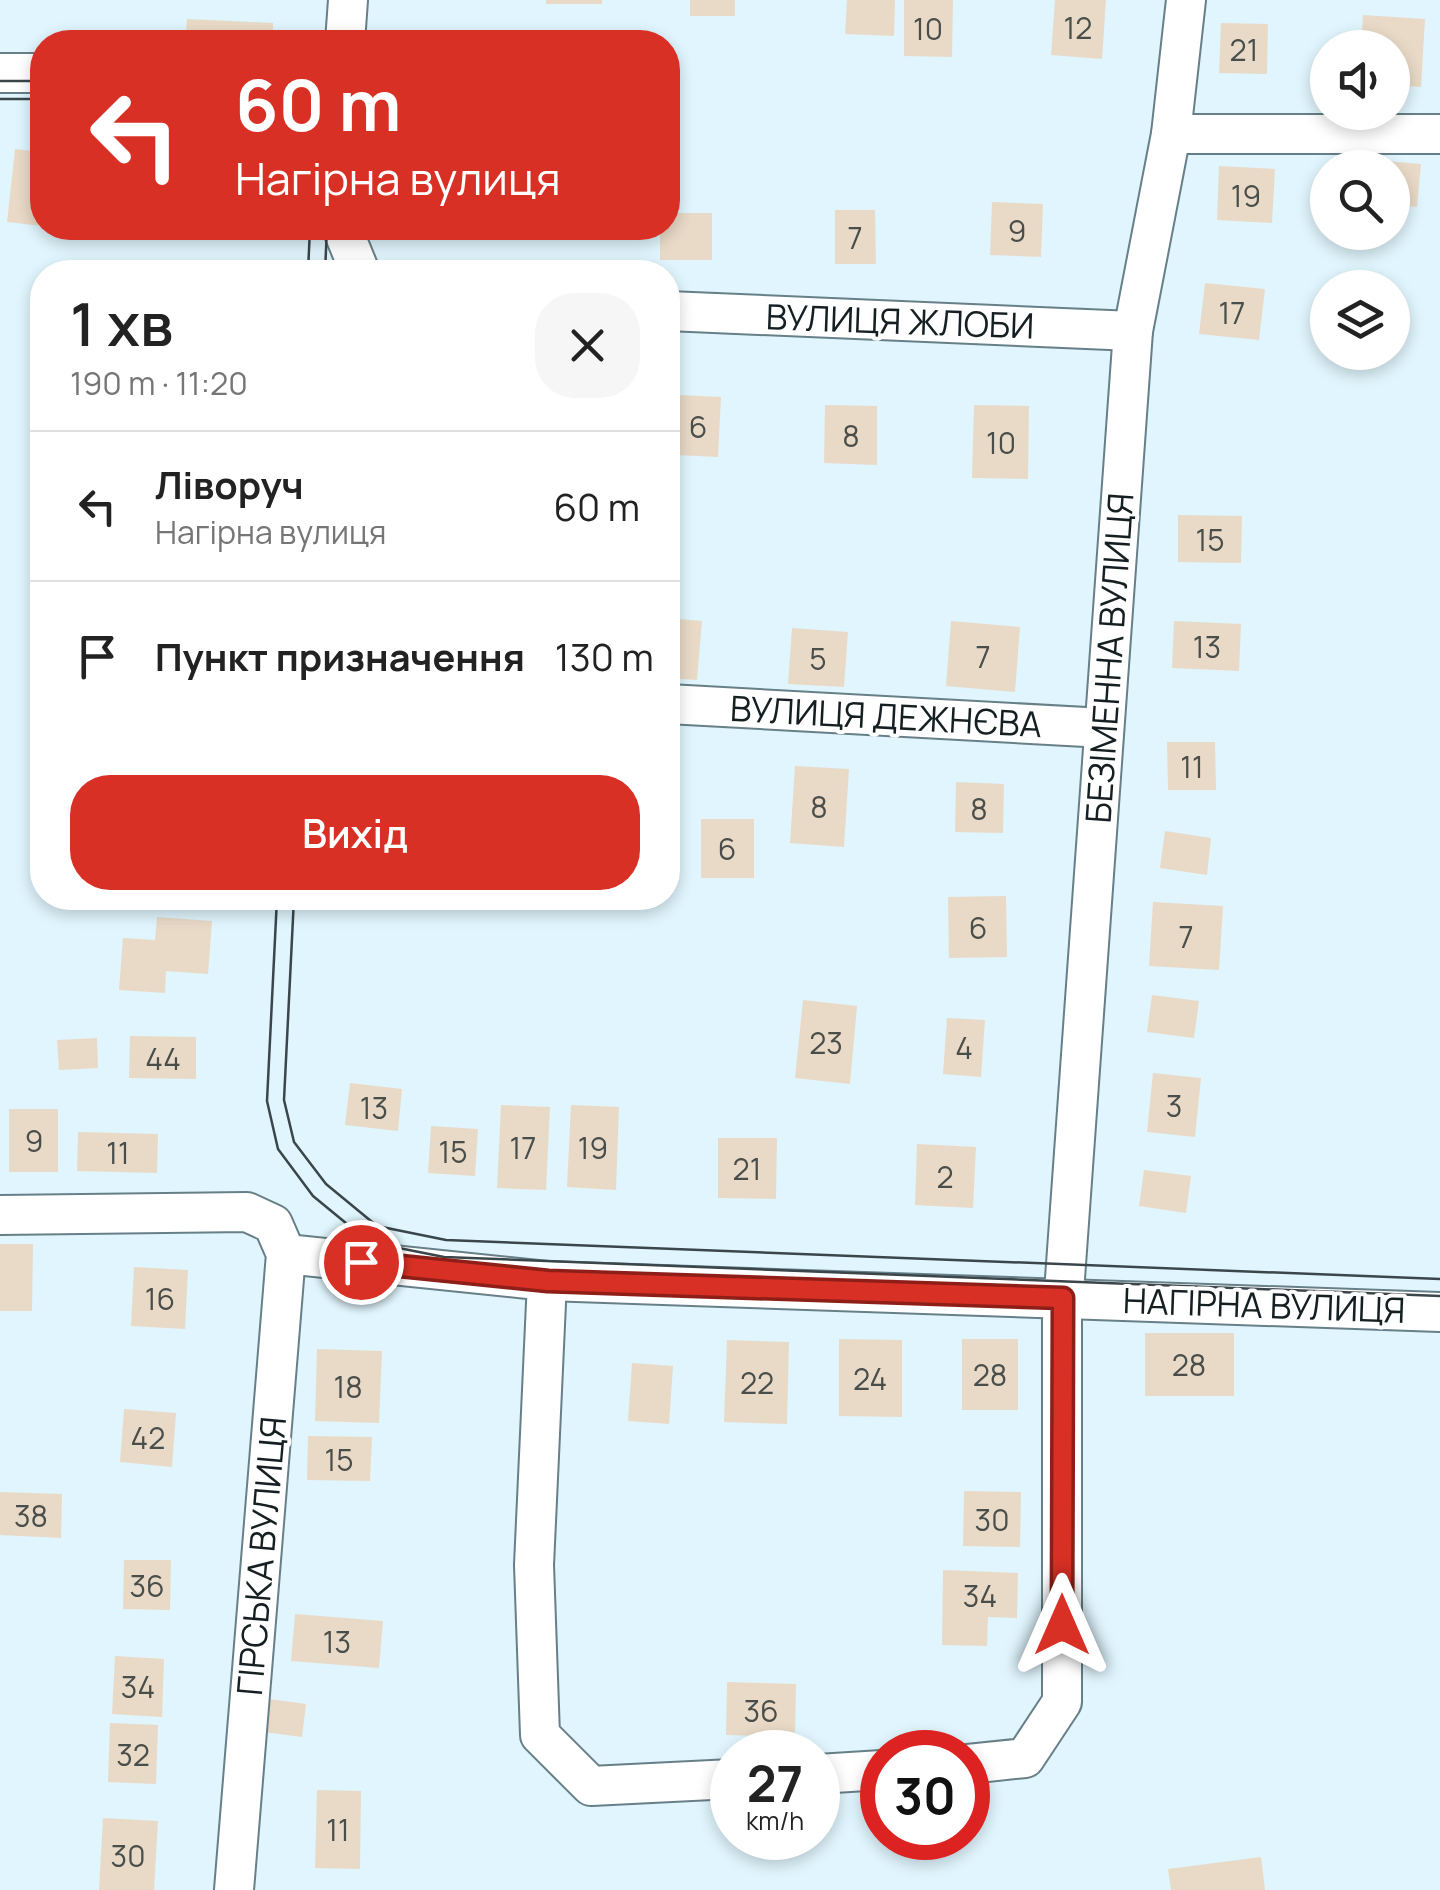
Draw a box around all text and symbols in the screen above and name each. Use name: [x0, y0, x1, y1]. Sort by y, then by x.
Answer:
house number: 12: [1064, 7, 1092, 48]
house number: 10: [913, 8, 943, 49]
house number: 21: [1230, 29, 1258, 70]
map controls: [1310, 30, 1410, 370]
button: sound: [1310, 30, 1410, 130]
text: 60 m: [235, 56, 402, 152]
icon: left: [70, 70, 200, 200]
text: Нагірна вулиця: [235, 147, 561, 209]
button: search: [1310, 150, 1410, 250]
house number: 19: [1231, 175, 1261, 216]
house number: 9: [1008, 210, 1026, 251]
house number: 7: [847, 217, 863, 258]
button: layers: [1310, 270, 1410, 370]
text: 1 хв: [70, 282, 173, 364]
street label: ВУЛИЦЯ ЖЛОБИ: [765, 292, 1035, 350]
house number: 17: [1219, 292, 1245, 333]
button: close: [535, 293, 640, 398]
text: 190 m · 11:20: [70, 361, 248, 405]
house number: 6: [689, 406, 707, 447]
house number: 8: [842, 415, 860, 456]
house number: 10: [986, 422, 1016, 463]
text: Ліворуч: [155, 458, 304, 510]
icon: left: [70, 479, 125, 534]
text: 60 m: [553, 480, 640, 532]
street label: БЕЗІМЕННА ВУЛИЦЯ: [1074, 491, 1144, 825]
text: Нагірна вулиця: [155, 510, 387, 554]
house number: 15: [1195, 519, 1225, 560]
house number: 13: [1193, 626, 1221, 667]
icon: arrive: [70, 629, 125, 684]
text: Пункт призначення: [155, 630, 525, 682]
text: 130 m: [555, 630, 654, 682]
house number: 7: [975, 636, 991, 677]
house number: 5: [809, 638, 827, 679]
street label: ВУЛИЦЯ ДЕЖНЄВА: [729, 684, 1043, 748]
house number: 11: [1180, 746, 1204, 787]
button: Вихід: [70, 775, 640, 890]
house number: 8: [810, 786, 828, 827]
house number: 8: [970, 788, 988, 829]
house number: 6: [718, 828, 736, 869]
house number: 6: [969, 907, 987, 948]
house number: 7: [1178, 916, 1194, 957]
house number: 23: [809, 1022, 843, 1063]
house number: 4: [955, 1027, 973, 1068]
house number: 44: [145, 1038, 181, 1079]
house number: 3: [1166, 1085, 1182, 1126]
house number: 13: [360, 1087, 388, 1128]
house number: 9: [25, 1120, 43, 1161]
house number: 17: [510, 1127, 536, 1168]
house number: 19: [578, 1127, 608, 1168]
house number: 15: [438, 1131, 468, 1172]
house number: 11: [106, 1132, 130, 1173]
house number: 21: [733, 1148, 761, 1189]
house number: 2: [936, 1156, 954, 1197]
pin: [319, 1220, 404, 1305]
icon: arrive: [334, 1235, 389, 1290]
street label: НАГІРНА ВУЛИЦЯ: [1122, 1276, 1406, 1334]
house number: 16: [145, 1278, 175, 1319]
house number: 28: [1172, 1344, 1206, 1385]
house number: 28: [973, 1354, 1007, 1395]
house number: 24: [853, 1358, 887, 1399]
house number: 22: [740, 1362, 774, 1403]
house number: 18: [333, 1366, 363, 1407]
street label: ГІРСЬКА ВУЛИЦЯ: [225, 1415, 297, 1697]
house number: 42: [131, 1417, 165, 1458]
house number: 15: [324, 1439, 354, 1480]
house number: 38: [14, 1495, 48, 1536]
house number: 30: [975, 1499, 1009, 1540]
house number: 36: [129, 1565, 165, 1606]
position arrow: [1010, 1573, 1114, 1677]
house number: 34: [963, 1575, 997, 1616]
house number: 13: [323, 1621, 351, 1662]
house number: 34: [121, 1666, 155, 1707]
house number: 36: [743, 1690, 779, 1731]
speed limit sign: 30: [860, 1730, 990, 1860]
house number: 32: [116, 1734, 150, 1775]
text: 27: [747, 1749, 803, 1817]
text: km/h: [746, 1803, 804, 1838]
house number: 11: [326, 1809, 350, 1850]
house number: 30: [111, 1835, 145, 1876]

